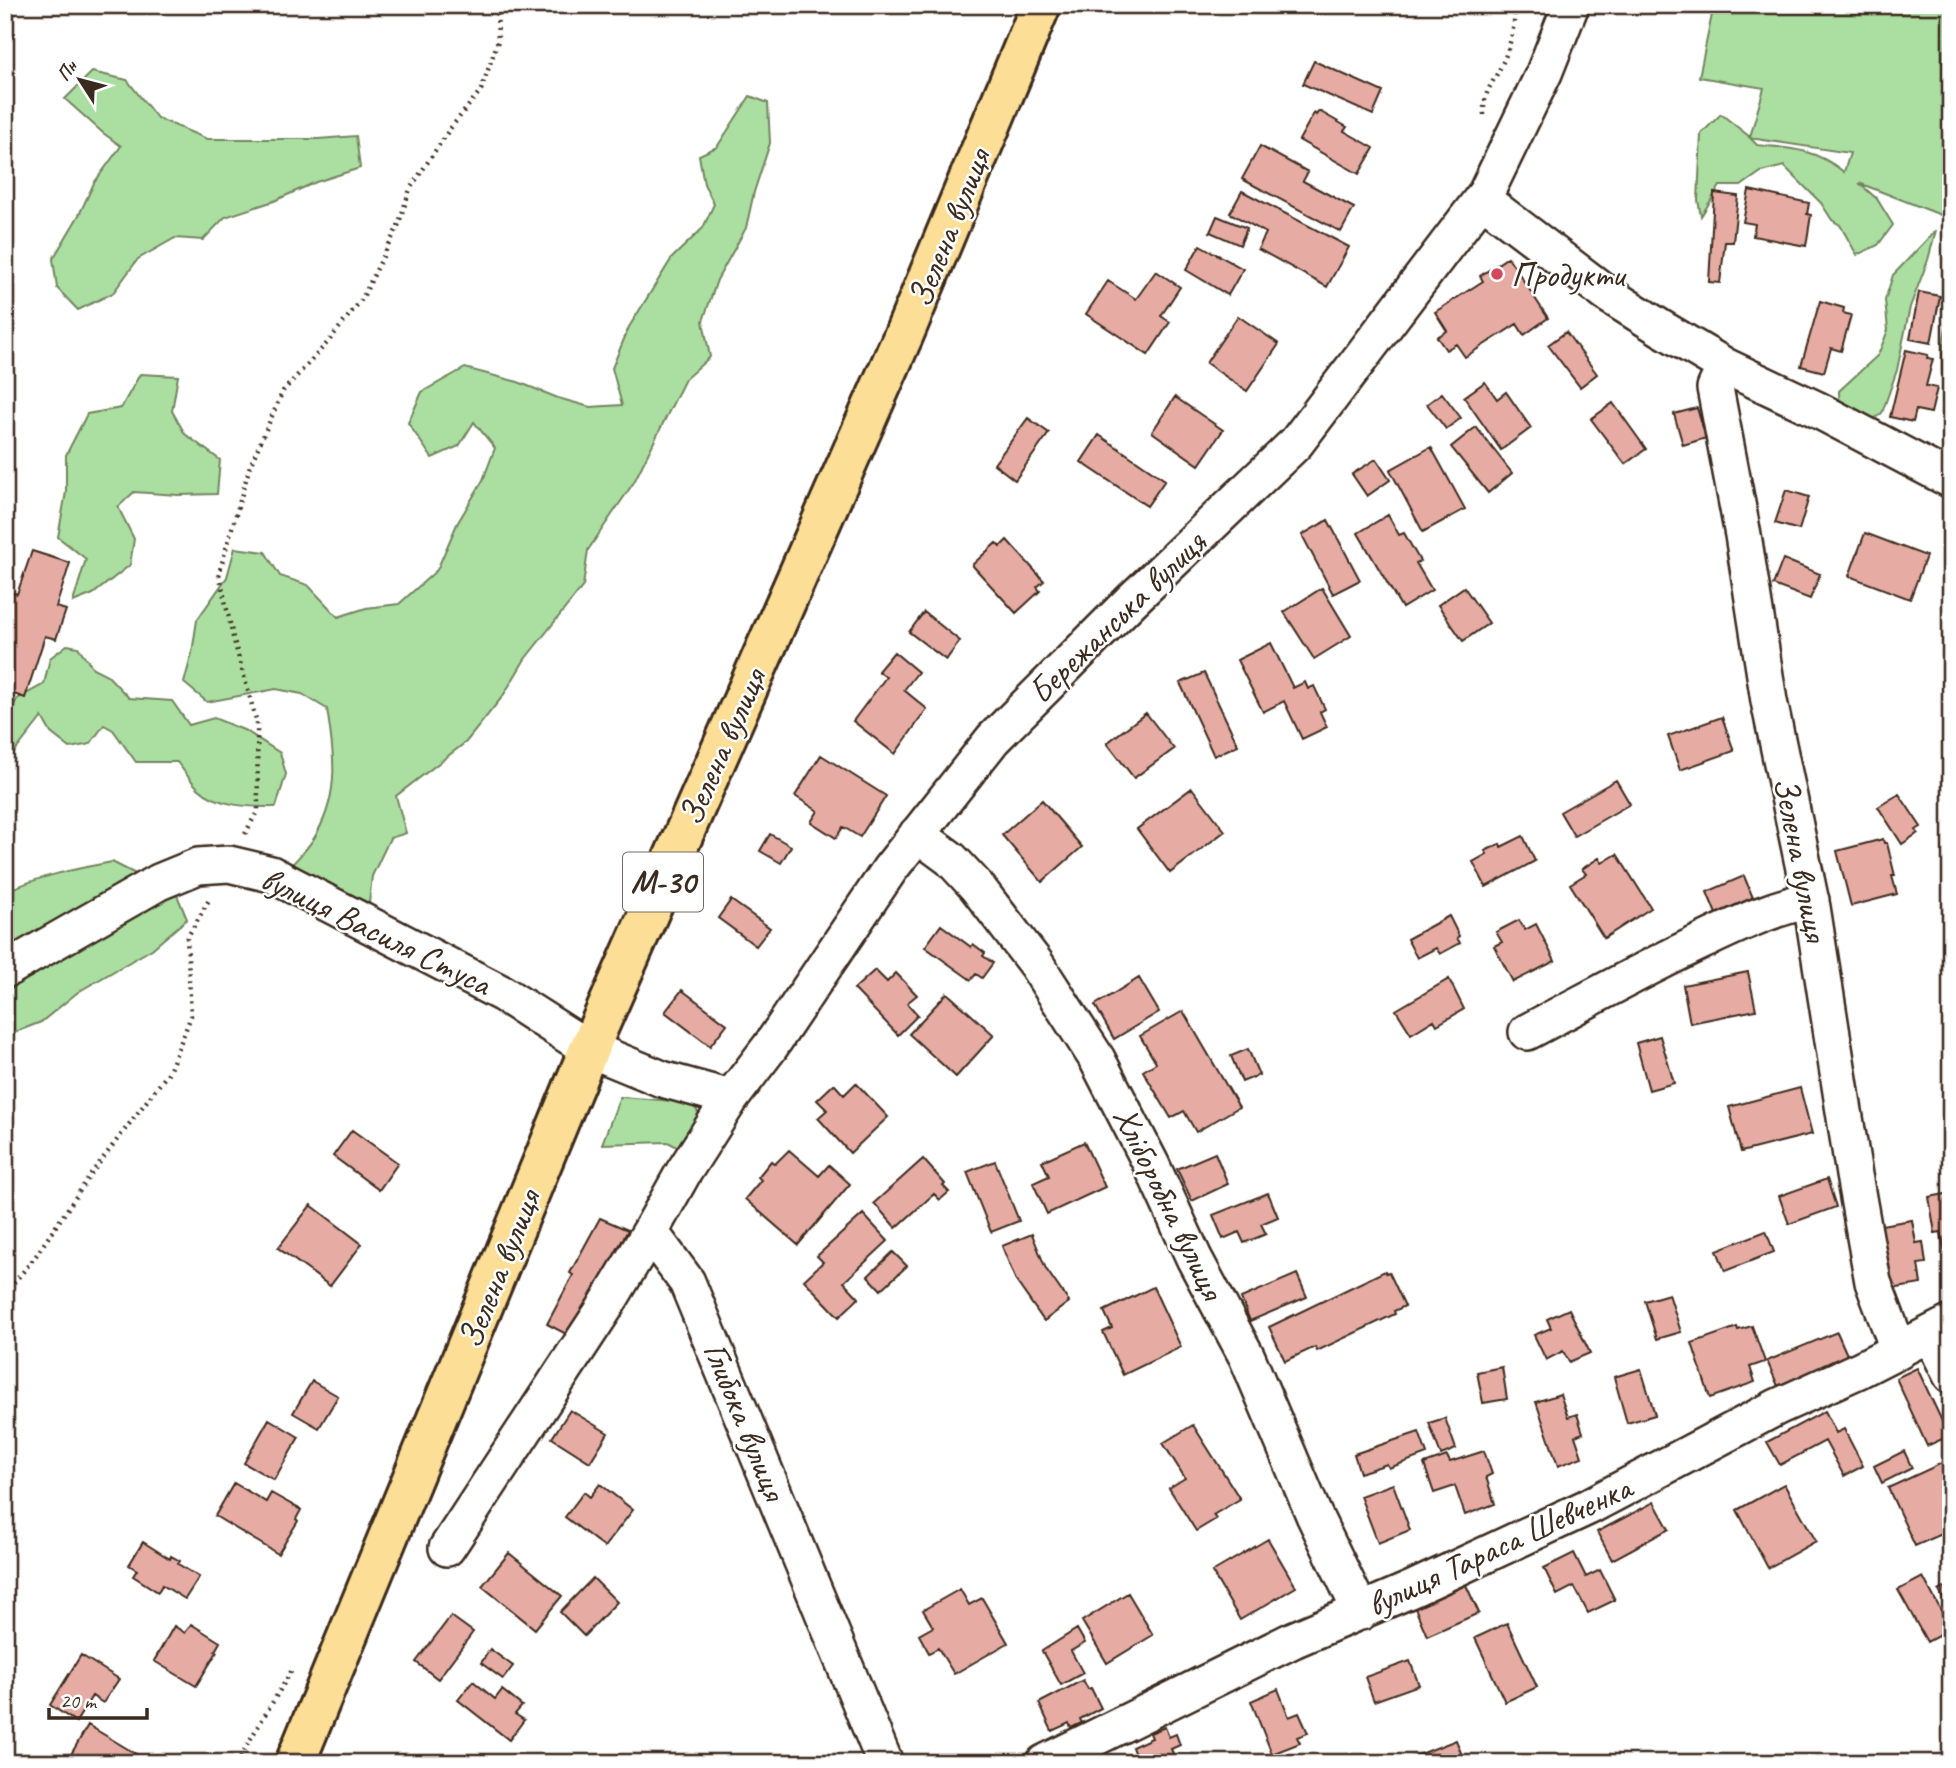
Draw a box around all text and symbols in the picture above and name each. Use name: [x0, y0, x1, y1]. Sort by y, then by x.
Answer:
north arrow: [46, 46, 116, 116]
text: Пн: [52, 54, 84, 86]
street label: Зелена вулиця: [897, 140, 1002, 314]
place label: Продукти: [1511, 252, 1627, 297]
marker: Продукти: [1489, 266, 1505, 282]
street label: Бережанська вулиця: [1018, 520, 1217, 713]
street label: Зелена вулиця: [668, 659, 778, 832]
street label: Зелена вулиця: [1763, 773, 1840, 948]
road number: М-30: [623, 852, 703, 912]
street label: вулиця Василя Стуса: [254, 856, 500, 1007]
street label: Хліборобна вулиця: [1103, 1099, 1236, 1309]
street label: Зелена вулиця: [447, 1181, 552, 1355]
street label: Глибока вулиця: [693, 1335, 798, 1509]
street label: вулиця Тараса Шевченка: [1360, 1464, 1641, 1627]
scale bar: [49, 1677, 147, 1721]
text: 20 m: [60, 1688, 98, 1714]

